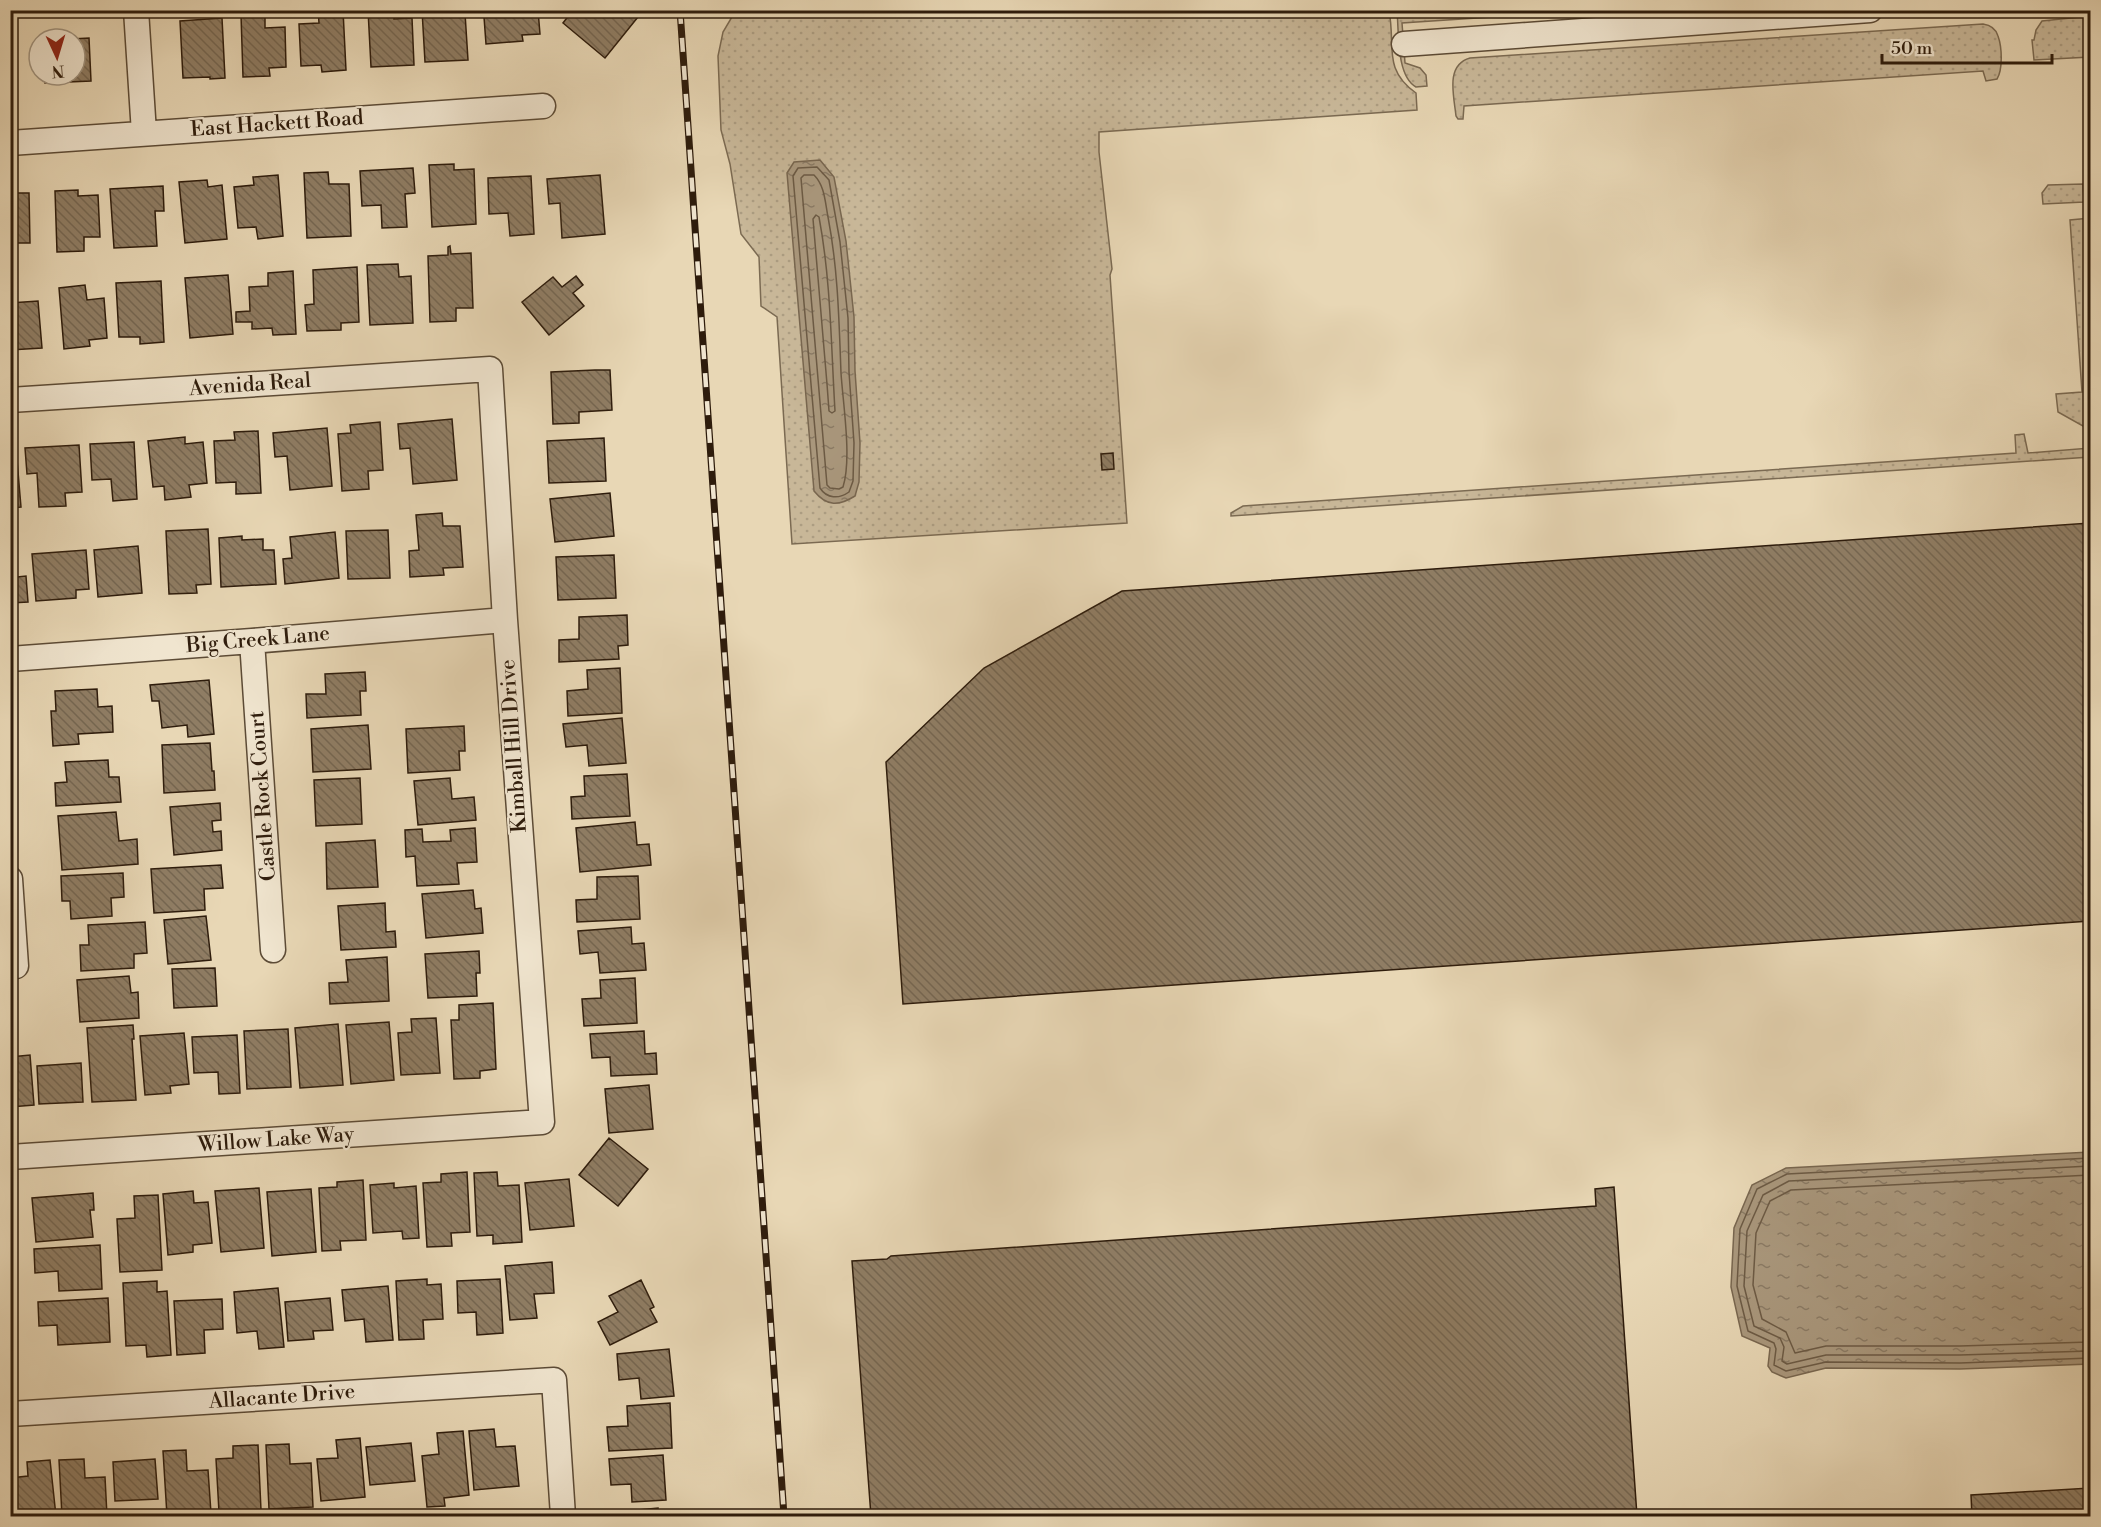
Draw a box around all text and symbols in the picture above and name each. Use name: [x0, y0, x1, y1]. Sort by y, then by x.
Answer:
north arrow: [27, 27, 87, 87]
scale bar: [1882, 27, 2052, 65]
text: 50 m: [1891, 37, 1933, 60]
text: N: [51, 61, 65, 81]
street label: East Hackett Road: [189, 105, 365, 143]
street label: Avenida Real: [187, 368, 312, 402]
street label: Big Creek Lane: [184, 621, 331, 659]
street label: Kimball Hill Drive: [495, 658, 533, 834]
street label: Castle Rock Court: [244, 709, 282, 882]
street label: Willow Lake Way: [196, 1122, 356, 1158]
street label: Allacante Drive: [207, 1379, 356, 1415]

